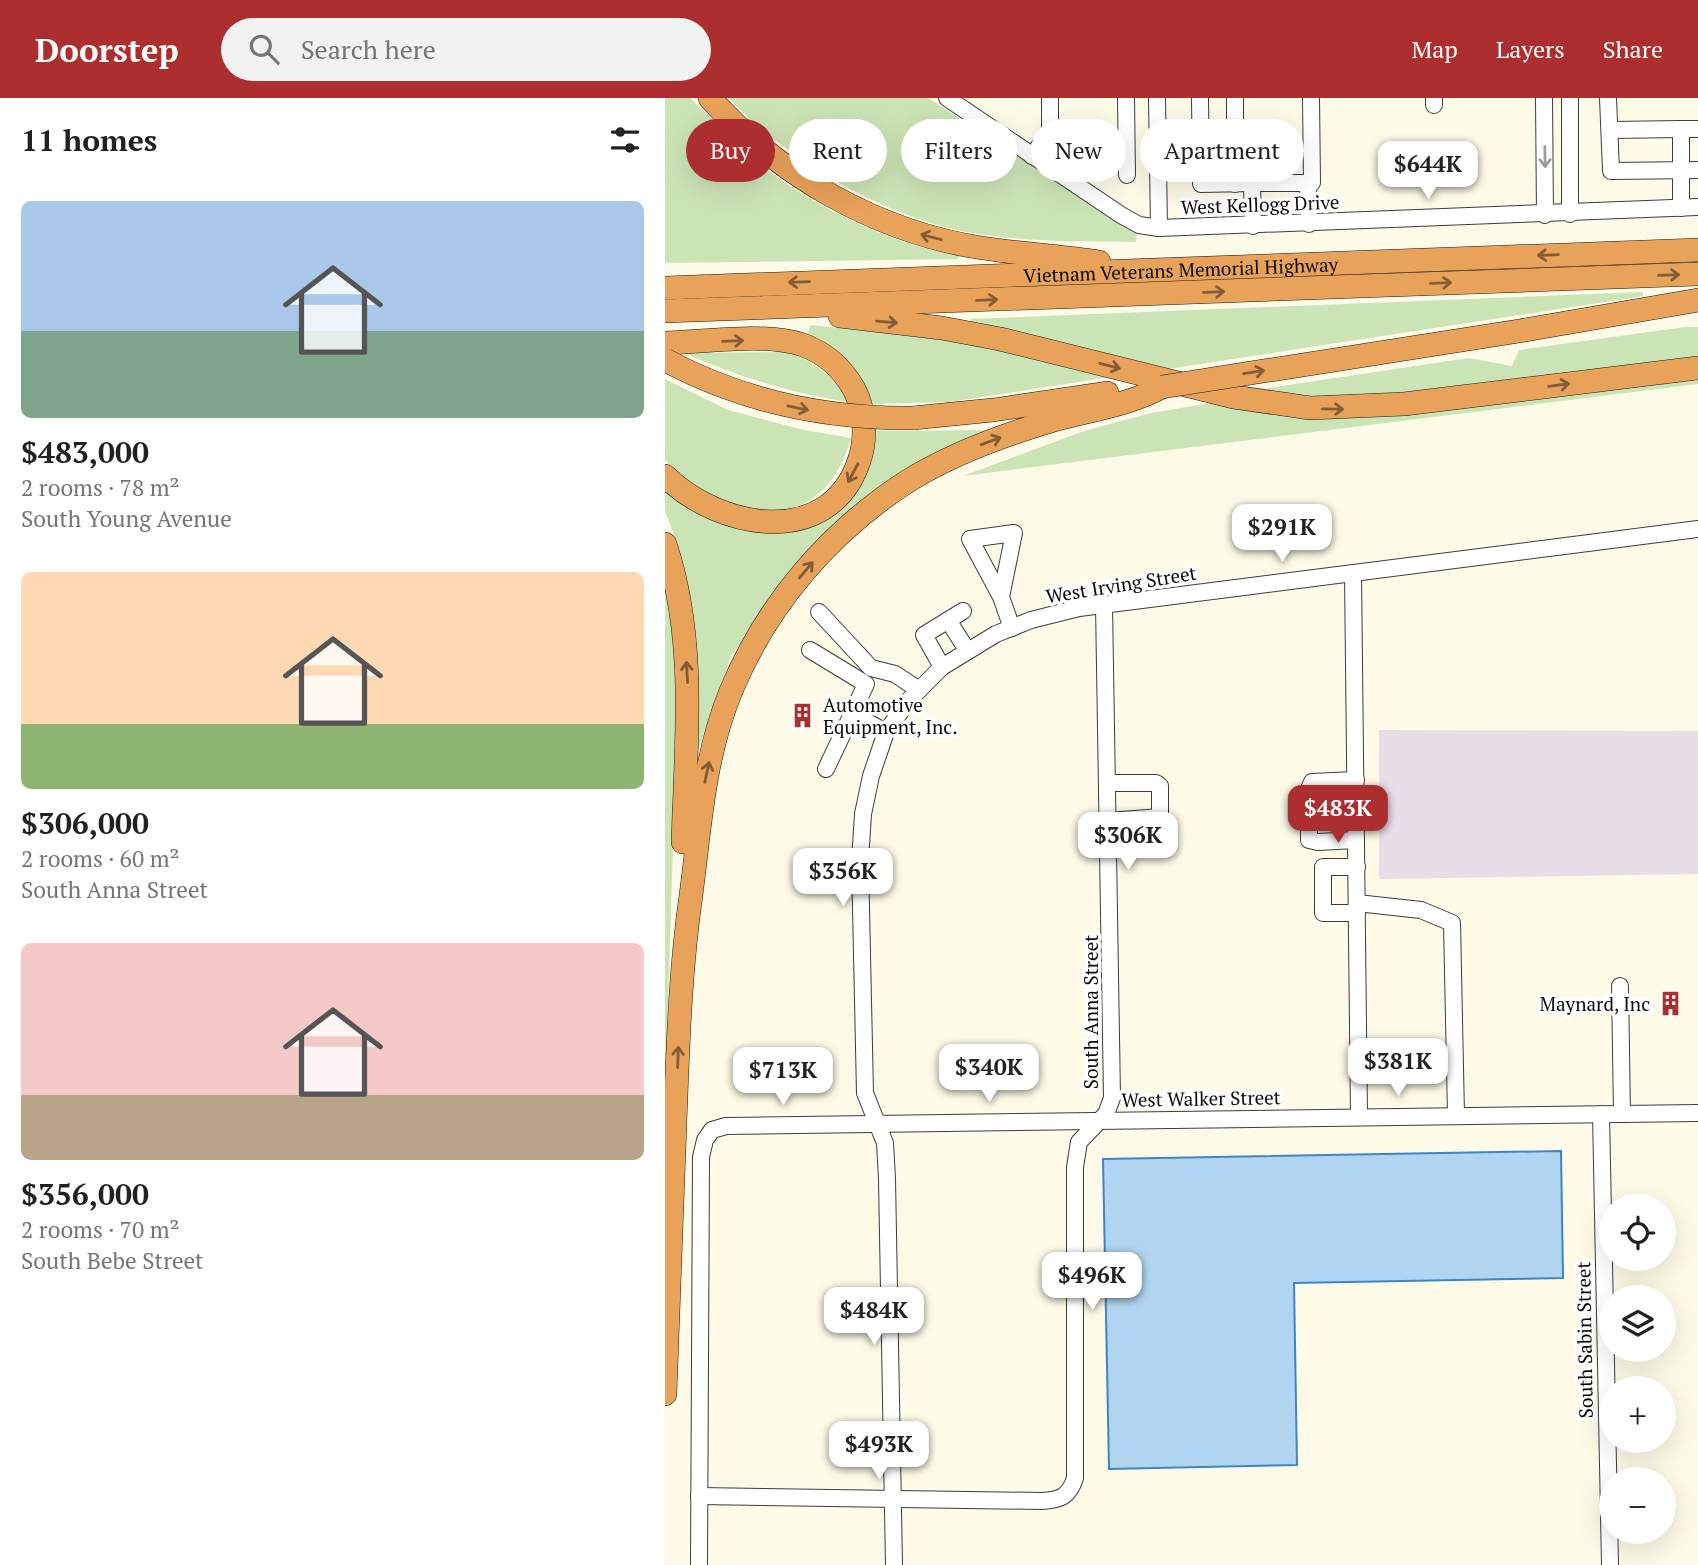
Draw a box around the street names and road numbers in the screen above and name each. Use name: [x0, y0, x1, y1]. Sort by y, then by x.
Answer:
street label: West Kellogg Drive: [1180, 189, 1340, 219]
street label: Vietnam Veterans Memorial Highway: [1023, 251, 1339, 287]
street label: West Irving Street: [1044, 560, 1198, 608]
street label: South Anna Street: [1078, 935, 1103, 1089]
street label: West Walker Street: [1121, 1084, 1281, 1112]
street label: South Sabin Street: [1570, 1261, 1598, 1419]

